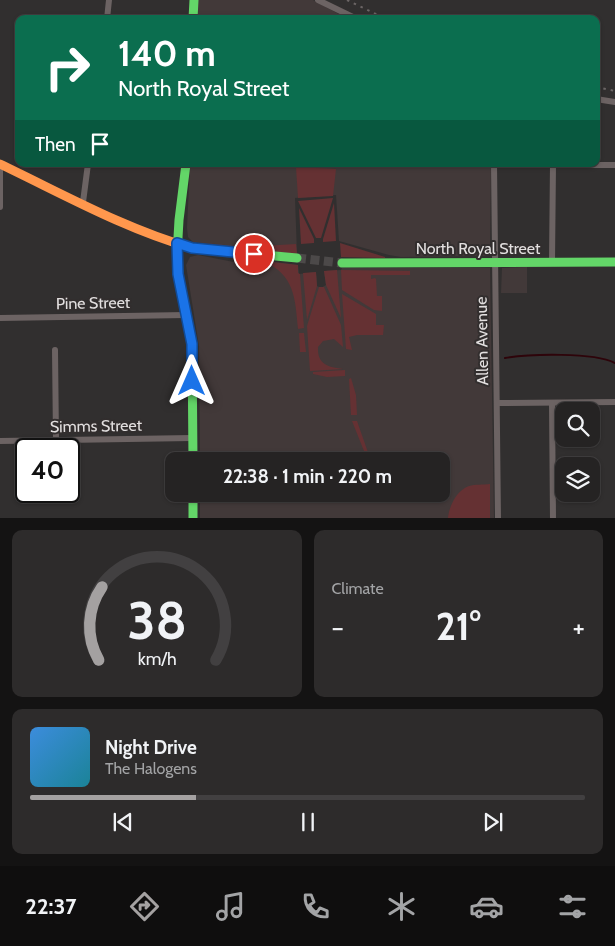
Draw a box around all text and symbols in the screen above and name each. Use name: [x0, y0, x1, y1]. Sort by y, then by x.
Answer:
text: 140 m: [118, 32, 216, 75]
icon: right: [35, 35, 100, 100]
text: North Royal Street: [118, 75, 289, 102]
icon: arrive: [86, 130, 114, 158]
text: Then: [35, 133, 76, 156]
pin: [233, 233, 275, 275]
street label: North Royal Street: [416, 239, 541, 258]
icon: arrive: [240, 240, 268, 268]
street label: Pine Street: [56, 293, 131, 313]
street label: Allen Avenue: [472, 296, 492, 386]
position arrow: [165, 354, 217, 406]
map controls: [555, 402, 600, 502]
button: search: [555, 402, 600, 447]
street label: Simms Street: [50, 416, 143, 436]
speed limit sign: 40: [15, 438, 80, 503]
button: layers: [555, 457, 600, 502]
text: 22:38 · 1 min · 220 m: [223, 465, 392, 488]
text: Climate: [332, 579, 384, 598]
text: 38: [127, 589, 186, 652]
text: 21°: [436, 603, 481, 650]
text: −: [332, 610, 344, 644]
text: +: [573, 610, 585, 644]
text: km/h: [137, 648, 176, 669]
text: Night Drive: [105, 736, 197, 759]
text: The Halogens: [105, 759, 197, 778]
icon: previous: [109, 808, 137, 836]
icon: pause: [294, 808, 322, 836]
icon: next: [479, 808, 507, 836]
icon: directions: [127, 889, 162, 924]
icon: music: [213, 889, 248, 924]
icon: phone: [298, 889, 333, 924]
icon: climate: [384, 889, 419, 924]
icon: car: [469, 889, 504, 924]
icon: filters: [555, 889, 590, 924]
text: 22:37: [25, 893, 77, 920]

